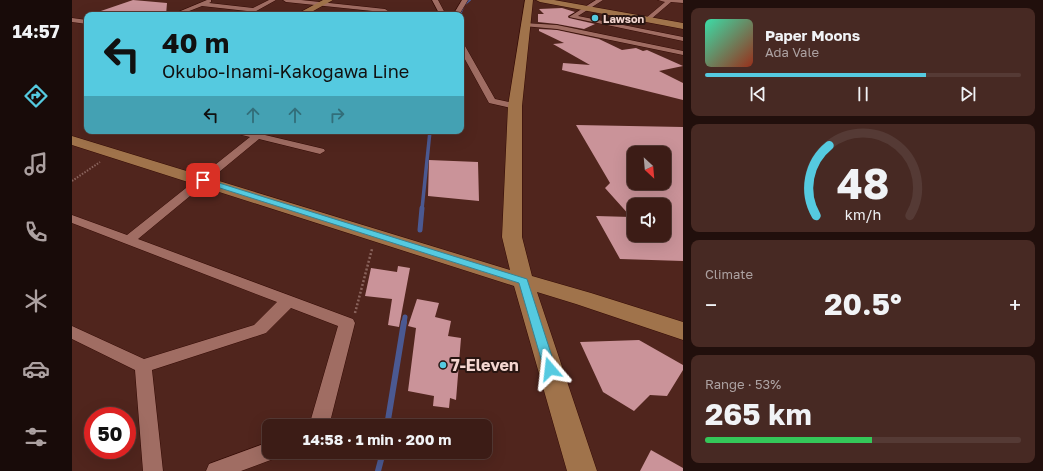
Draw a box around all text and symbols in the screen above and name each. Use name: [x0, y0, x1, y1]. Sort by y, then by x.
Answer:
place label: Lawson: [603, 12, 644, 25]
marker: Lawson: [590, 13, 600, 23]
text: 14:57: [12, 20, 60, 42]
text: 40 m: [162, 26, 229, 59]
text: Paper Moons: [765, 26, 860, 44]
icon: left: [96, 28, 148, 80]
text: Ada Vale: [765, 44, 819, 60]
text: Okubo-Inami-Kakogawa Line: [162, 60, 409, 82]
icon: directions: [22, 82, 50, 110]
icon: previous: [747, 83, 769, 105]
icon: pause: [852, 83, 874, 105]
icon: next: [957, 83, 979, 105]
icon: left: [200, 104, 222, 126]
icon: ahead: [242, 104, 264, 126]
icon: ahead: [284, 104, 306, 126]
icon: right: [326, 104, 348, 126]
north arrow: [627, 146, 671, 190]
map controls: [627, 146, 671, 242]
icon: music: [22, 150, 50, 178]
text: 48: [837, 157, 889, 207]
pin: [186, 163, 220, 197]
icon: arrive: [192, 169, 214, 191]
button: sound: [627, 198, 671, 242]
text: km/h: [845, 205, 881, 222]
icon: phone: [22, 218, 50, 246]
text: Climate: [705, 266, 753, 282]
text: 20.5°: [824, 286, 902, 322]
icon: climate: [22, 287, 50, 315]
text: −: [705, 291, 717, 318]
text: +: [1009, 291, 1021, 318]
position arrow: [529, 348, 571, 390]
icon: car: [22, 355, 50, 383]
place label: 7-Eleven: [451, 355, 519, 375]
marker: 7-Eleven: [438, 360, 448, 370]
text: Range · 53%: [705, 376, 781, 392]
text: 265 km: [705, 396, 812, 432]
speed limit sign: 50: [84, 407, 136, 459]
icon: filters: [22, 423, 50, 451]
text: 14:58 · 1 min · 200 m: [303, 430, 451, 448]

